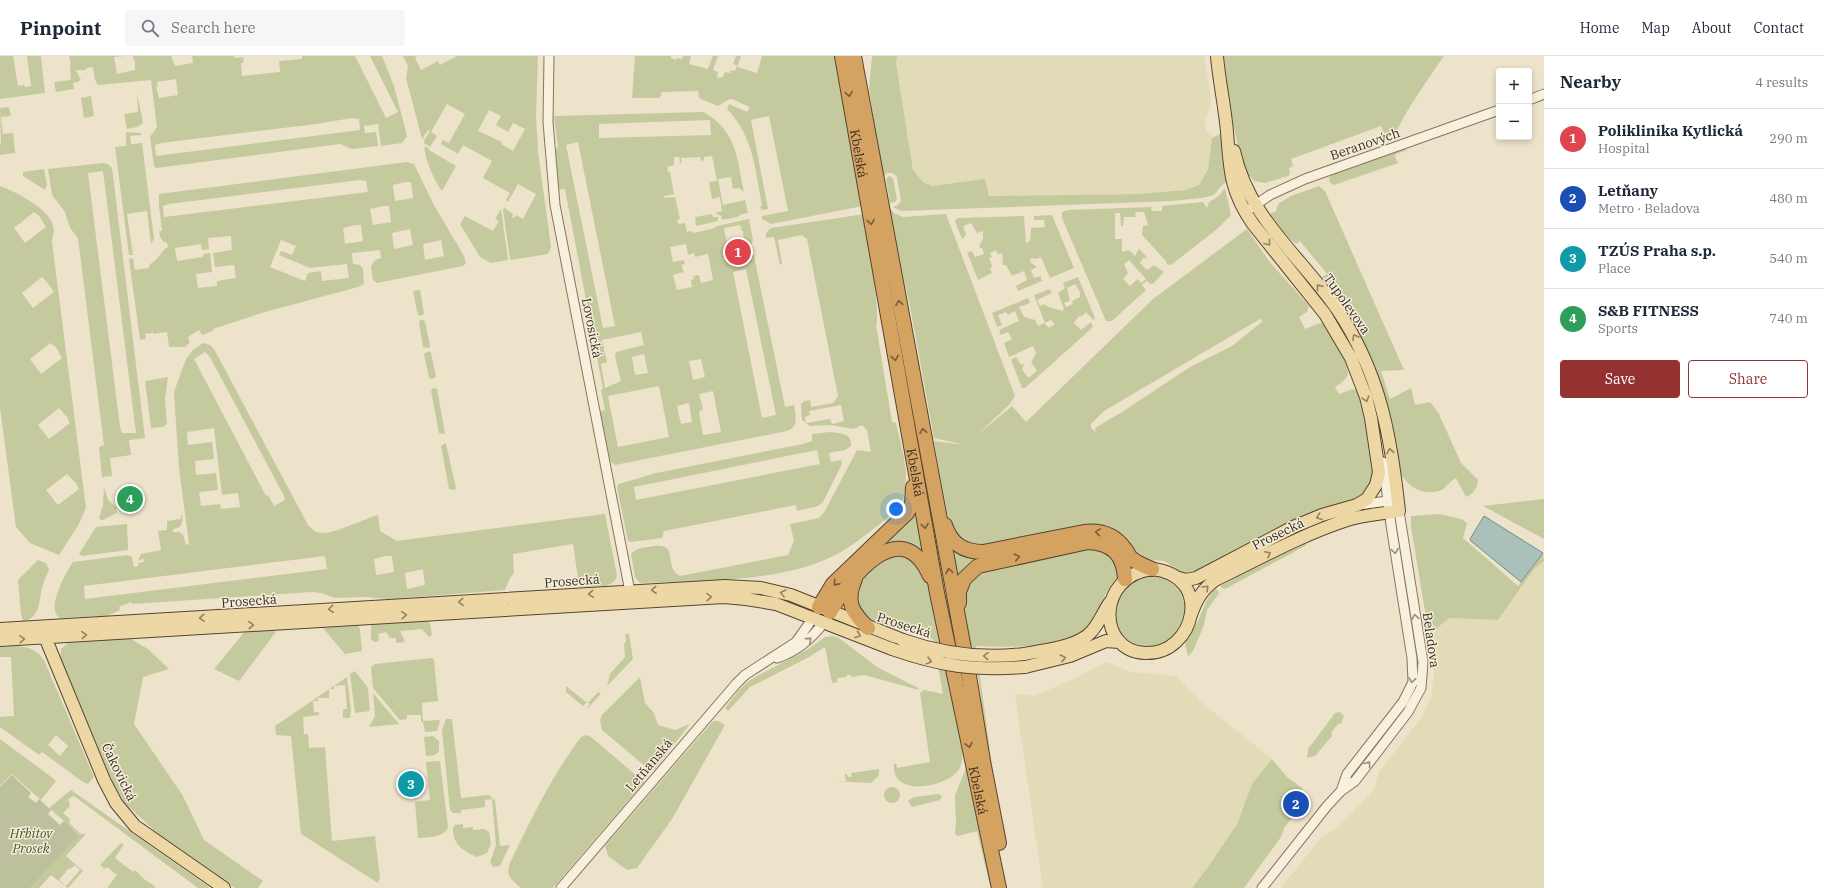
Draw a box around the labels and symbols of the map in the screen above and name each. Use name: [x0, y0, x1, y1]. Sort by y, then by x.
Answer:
one-way arrow: [844, 91, 853, 98]
street label: Beranových: [1328, 124, 1402, 164]
street label: Kbelská: [847, 128, 872, 179]
one-way arrow: [866, 219, 875, 226]
pin: 1: [725, 237, 751, 267]
one-way arrow: [1263, 239, 1270, 246]
street label: Tupolevova: [1320, 270, 1374, 338]
one-way arrow: [1317, 284, 1324, 291]
street label: Lovosická: [578, 296, 606, 360]
one-way arrow: [896, 300, 904, 307]
one-way arrow: [1352, 334, 1359, 341]
one-way arrow: [890, 355, 899, 361]
one-way arrow: [1361, 395, 1370, 402]
one-way arrow: [919, 428, 928, 434]
street label: Kbelská: [903, 447, 928, 498]
one-way arrow: [1386, 448, 1395, 454]
pin: 4: [117, 484, 143, 514]
your location: [886, 499, 906, 519]
one-way arrow: [1316, 512, 1323, 520]
street label: Prosecká: [1249, 514, 1307, 554]
one-way arrow: [921, 523, 929, 530]
one-way arrow: [1095, 528, 1102, 537]
one-way arrow: [1390, 548, 1399, 554]
one-way arrow: [1264, 552, 1271, 559]
one-way arrow: [1013, 554, 1020, 562]
one-way arrow: [945, 568, 954, 574]
street label: Prosecká: [544, 571, 600, 591]
one-way arrow: [833, 578, 841, 586]
one-way arrow: [1201, 585, 1209, 593]
one-way arrow: [651, 586, 657, 595]
one-way arrow: [780, 589, 787, 598]
one-way arrow: [588, 590, 594, 599]
street label: Prosecká: [221, 591, 277, 611]
one-way arrow: [706, 593, 712, 601]
one-way arrow: [458, 598, 464, 607]
one-way arrow: [328, 605, 334, 614]
street label: Prosecká: [875, 608, 933, 642]
one-way arrow: [401, 611, 407, 620]
street label: Beladova: [1419, 611, 1443, 669]
one-way arrow: [199, 613, 205, 622]
one-way arrow: [1412, 614, 1420, 620]
one-way arrow: [248, 621, 254, 630]
one-way arrow: [81, 631, 87, 640]
one-way arrow: [854, 631, 861, 639]
one-way arrow: [19, 634, 25, 643]
one-way arrow: [804, 638, 811, 645]
one-way arrow: [983, 652, 989, 661]
one-way arrow: [1059, 654, 1066, 663]
one-way arrow: [925, 656, 932, 665]
one-way arrow: [1408, 676, 1417, 683]
street label: Letňanská: [622, 735, 676, 795]
street label: Čakovická: [98, 740, 140, 804]
one-way arrow: [965, 742, 973, 748]
one-way arrow: [1363, 761, 1370, 768]
street label: Kbelská: [965, 765, 992, 816]
pin: 3: [398, 769, 424, 799]
pin: 2: [1283, 789, 1309, 819]
park label: Hřbitov Prosek: [9, 825, 53, 857]

